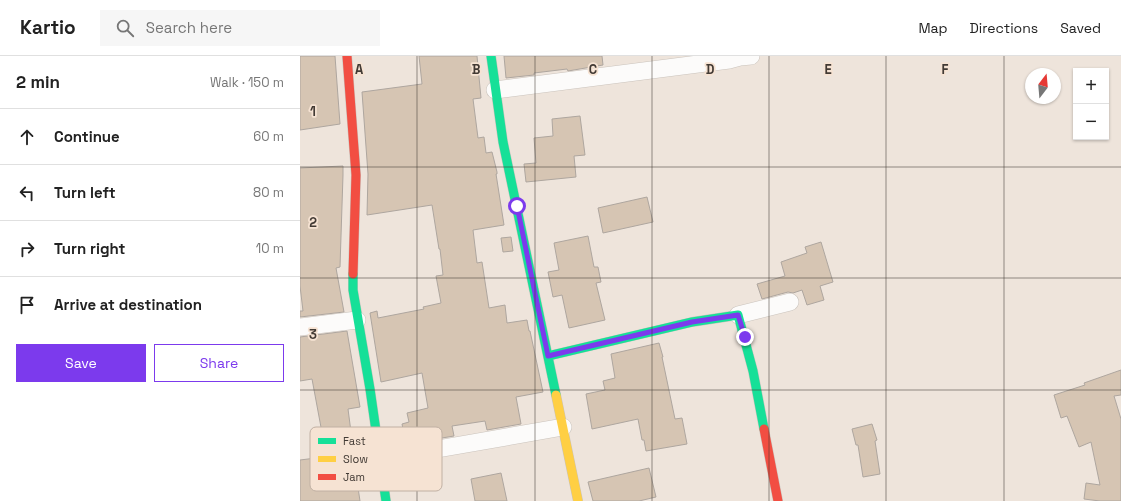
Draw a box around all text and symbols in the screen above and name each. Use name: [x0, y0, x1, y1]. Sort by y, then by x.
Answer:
search box: [100, 10, 380, 46]
text: Kartio: [20, 15, 76, 40]
icon: search: [114, 17, 136, 39]
text: Search here: [146, 18, 232, 37]
text: Map: [918, 19, 948, 37]
text: Directions: [970, 19, 1038, 37]
text: Saved: [1060, 19, 1101, 37]
text: A: [355, 61, 364, 78]
text: B: [472, 61, 481, 78]
text: C: [589, 61, 597, 78]
text: D: [706, 61, 715, 78]
text: E: [824, 61, 832, 78]
text: F: [942, 61, 949, 78]
north arrow: [1025, 68, 1061, 104]
map controls: [1073, 68, 1109, 140]
button: +: [1073, 68, 1109, 104]
text: 2 min: [16, 71, 60, 93]
text: Walk · 150 m: [210, 74, 284, 91]
text: 1: [310, 103, 316, 120]
button: −: [1073, 104, 1109, 140]
icon: ahead: [16, 126, 38, 148]
text: Continue: [54, 127, 120, 146]
text: 60 m: [253, 128, 284, 145]
icon: left: [16, 182, 38, 204]
text: Turn left: [54, 183, 116, 202]
text: 80 m: [253, 184, 284, 201]
route start: [508, 197, 526, 215]
text: 2: [309, 214, 317, 231]
icon: right: [16, 238, 38, 260]
text: Turn right: [54, 239, 125, 258]
text: 10 m: [256, 240, 284, 257]
icon: arrive: [16, 294, 38, 316]
text: Arrive at destination: [54, 295, 202, 314]
text: 3: [309, 326, 317, 343]
route end: [736, 328, 754, 346]
button: Save: [16, 344, 146, 382]
button: Share: [154, 344, 284, 382]
legend: [310, 427, 442, 491]
text: Fast: [343, 434, 366, 448]
text: Slow: [343, 452, 368, 466]
text: Jam: [343, 470, 365, 484]

